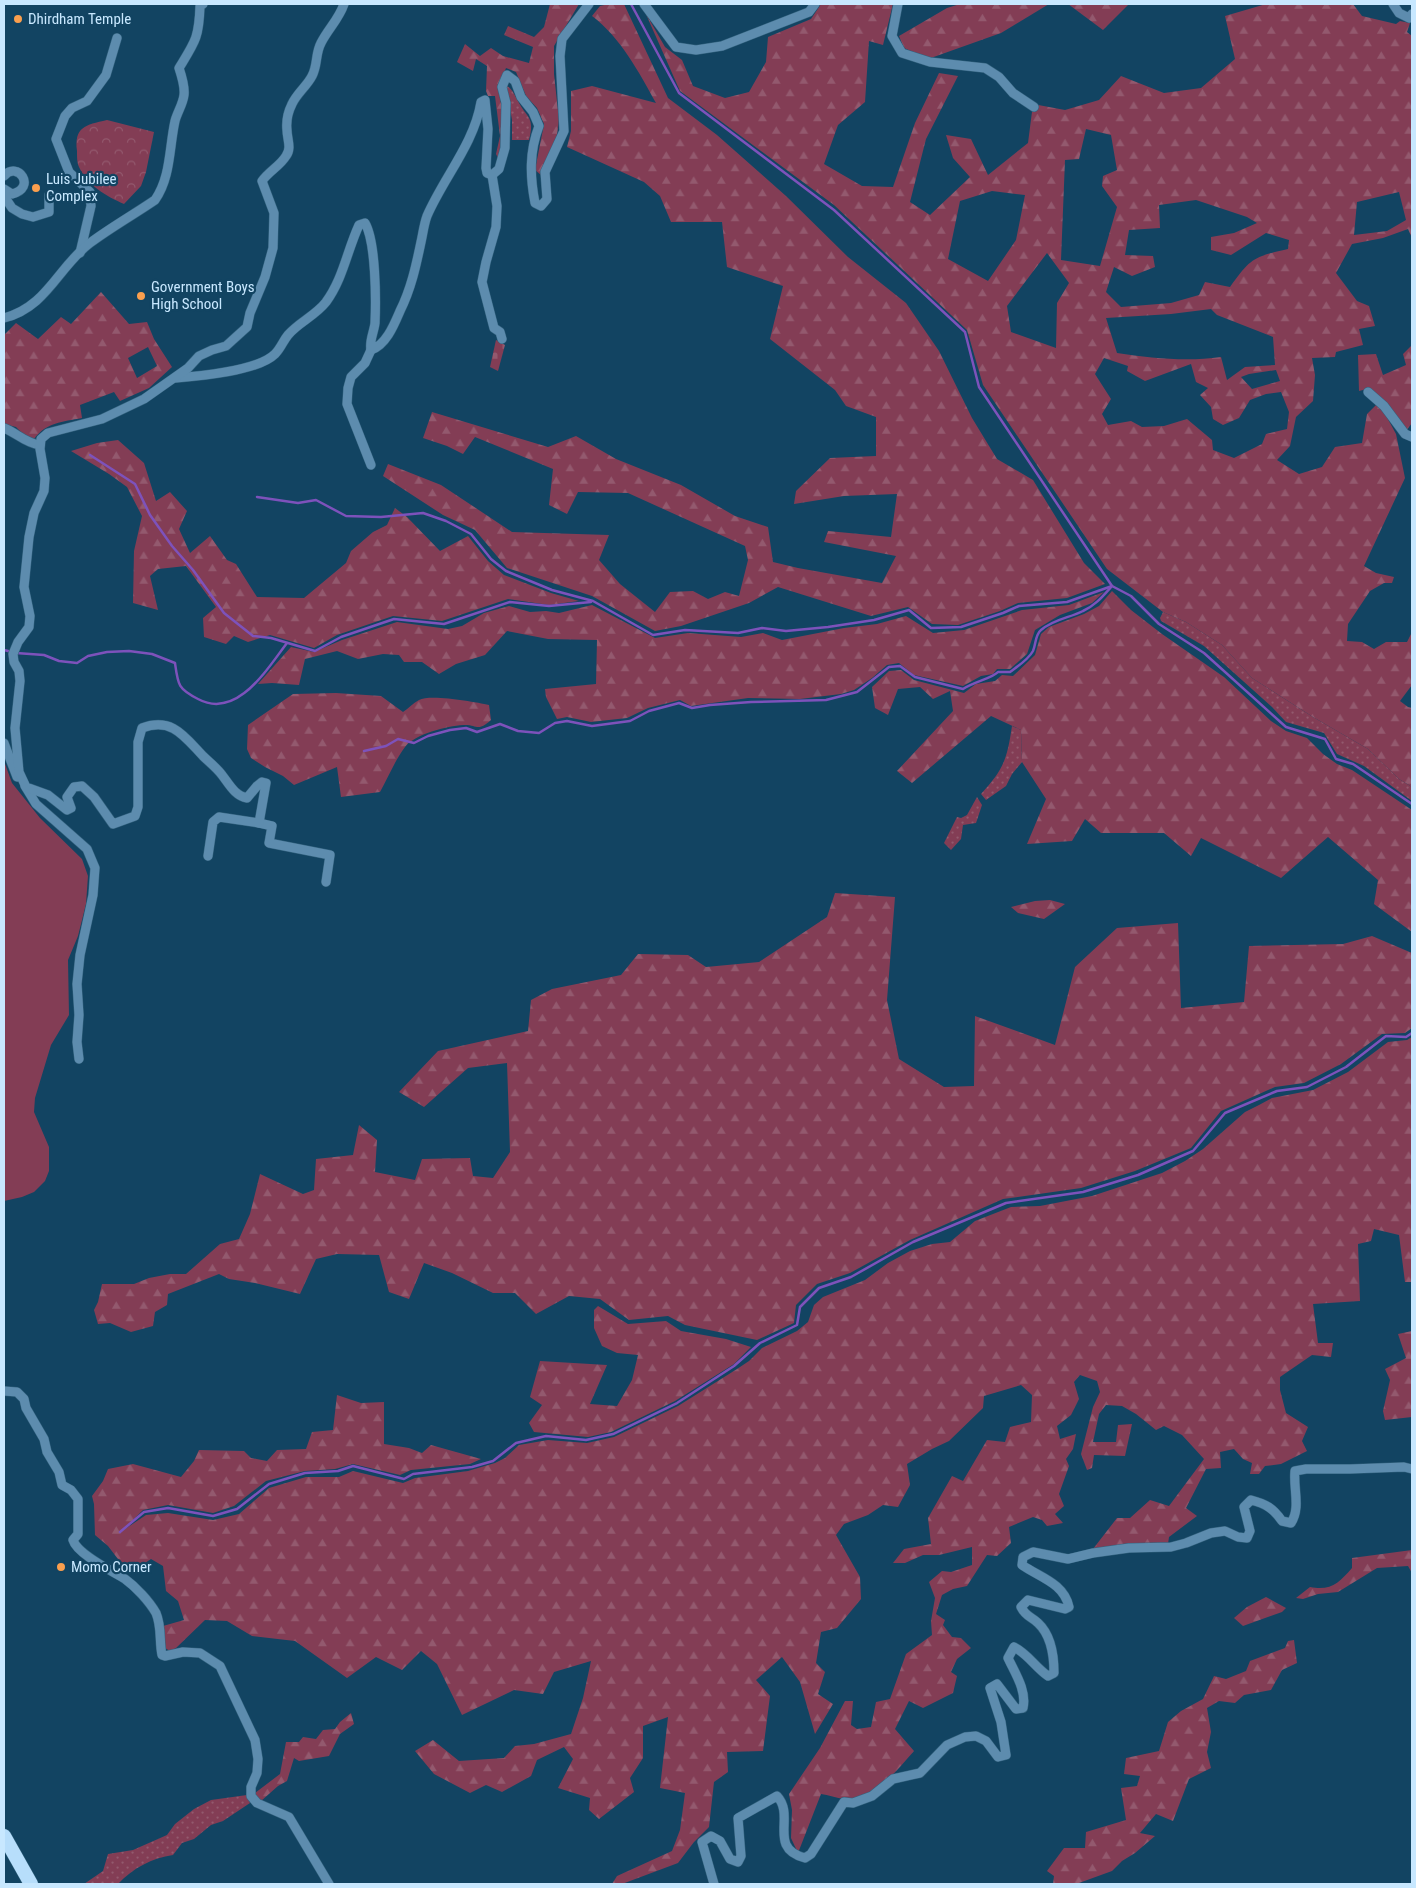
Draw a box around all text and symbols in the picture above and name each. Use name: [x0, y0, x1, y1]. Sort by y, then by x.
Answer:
place label: Dhirdham Temple: [28, 10, 131, 28]
marker: Dhirdham Temple: [12, 13, 24, 25]
place label: Luis Jubilee Complex: [46, 170, 117, 205]
marker: Luis Jubilee Complex: [30, 182, 42, 194]
place label: Government Boys High School: [151, 278, 255, 313]
marker: Government Boys High School: [135, 290, 147, 302]
place label: Momo Corner: [71, 1558, 152, 1576]
marker: Momo Corner: [55, 1561, 67, 1573]

